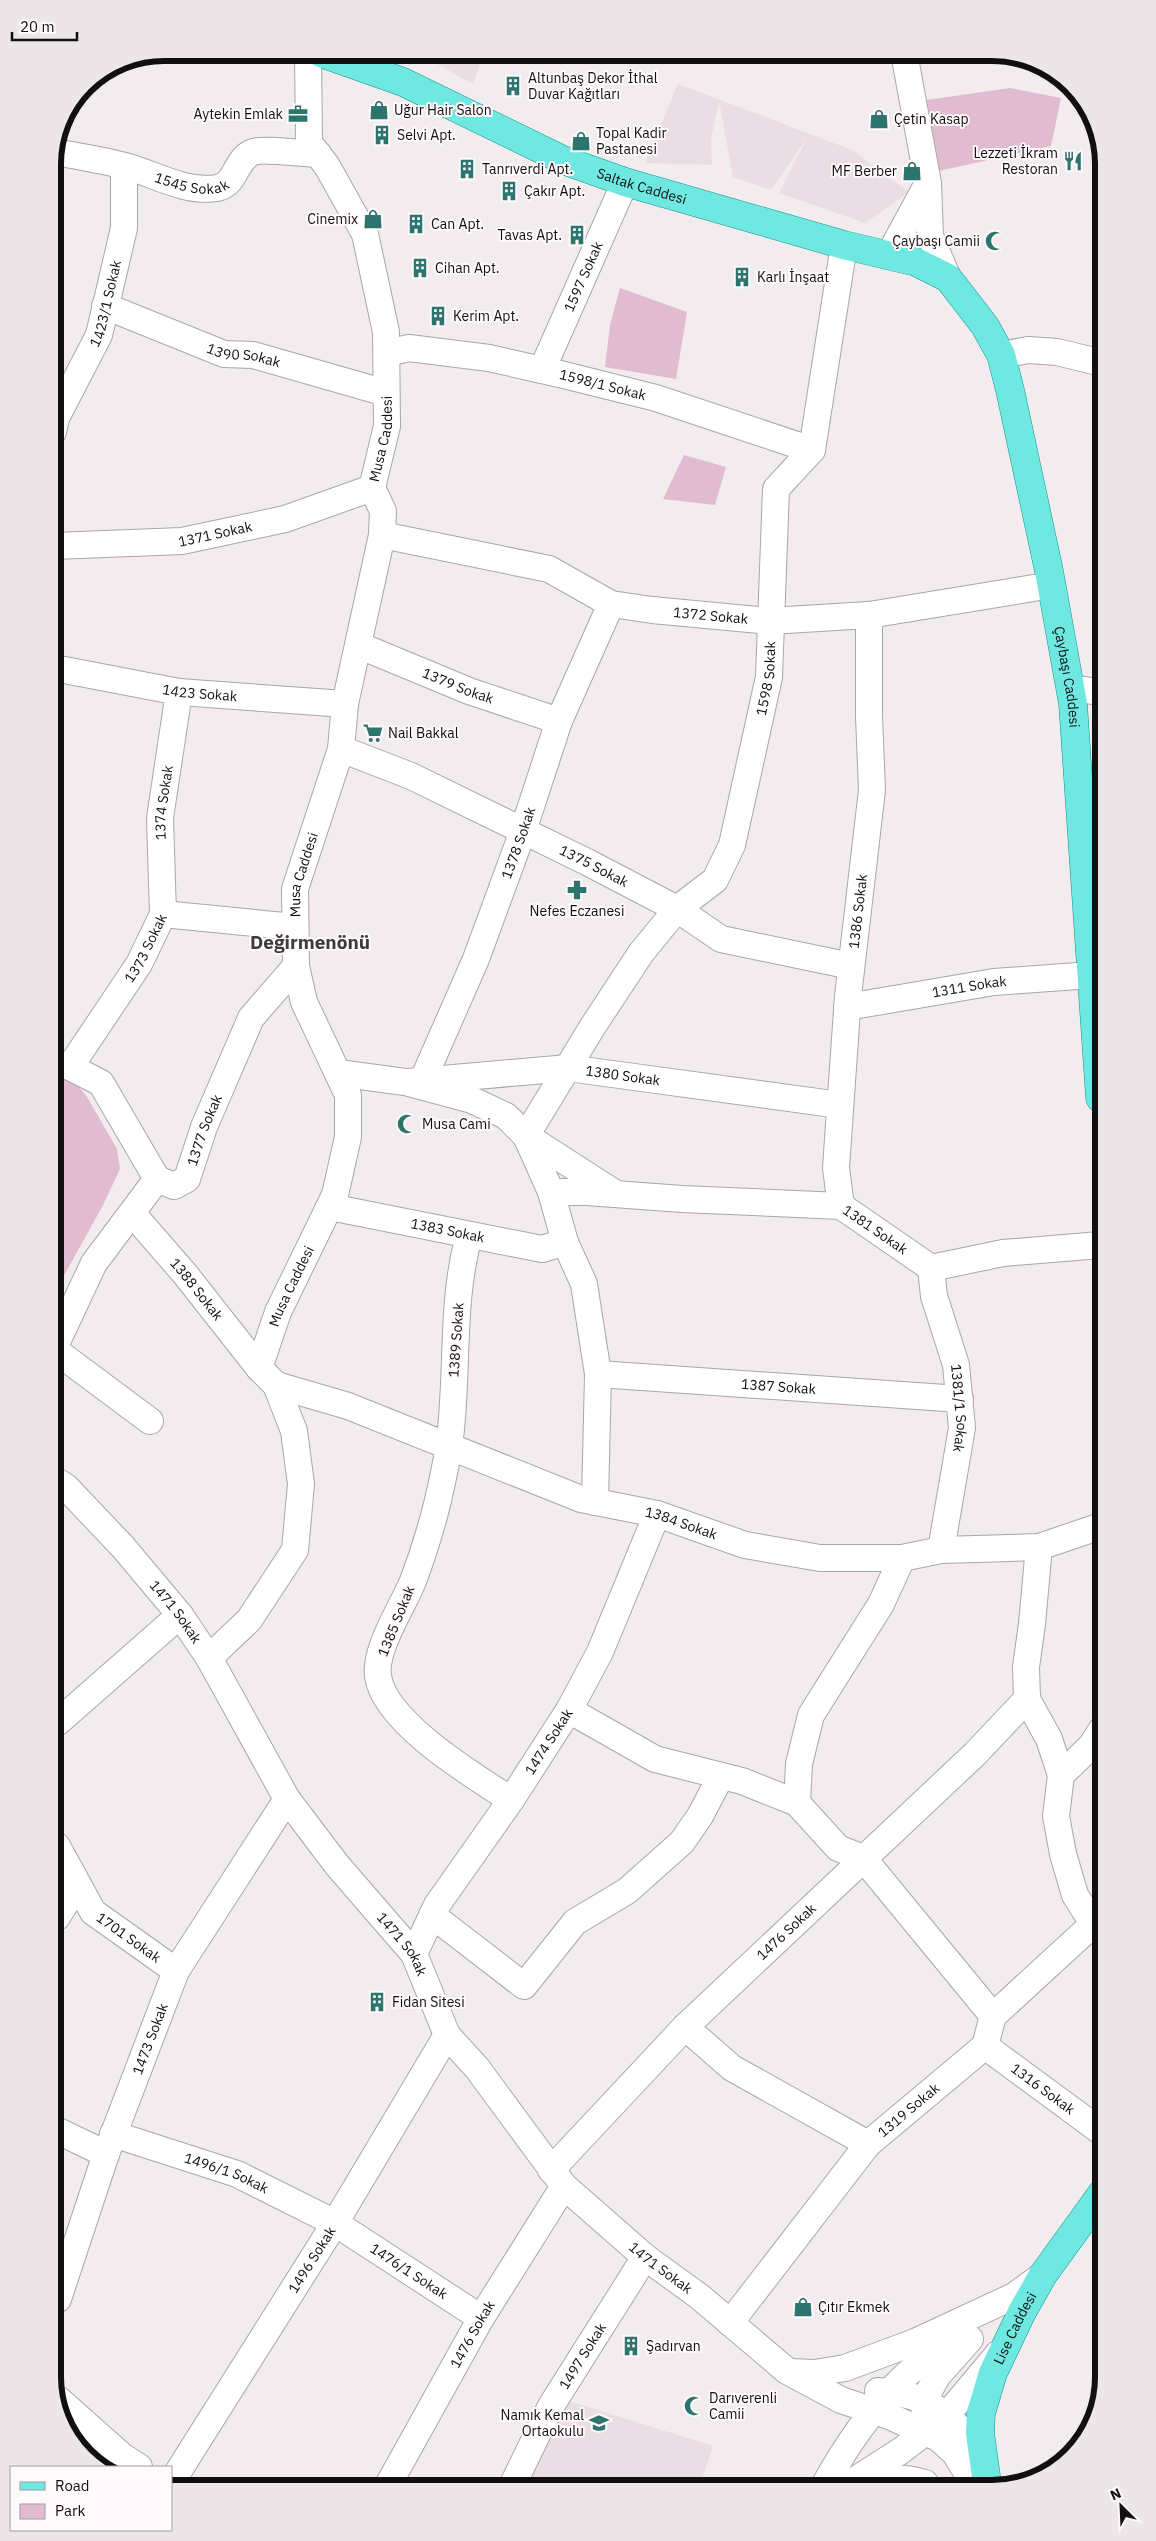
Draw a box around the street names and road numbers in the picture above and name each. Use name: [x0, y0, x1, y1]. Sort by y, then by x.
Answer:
street label: Saltak Caddesi: [594, 164, 689, 208]
street label: 1545 Sokak: [152, 168, 233, 198]
street label: 1597 Sokak: [560, 238, 607, 315]
street label: 1423/1 Sokak: [85, 258, 125, 350]
street label: 1390 Sokak: [204, 339, 283, 372]
street label: 1598/1 Sokak: [558, 365, 649, 404]
street label: Musa Caddesi: [365, 396, 396, 484]
street label: 1371 Sokak: [177, 517, 254, 551]
street label: 1372 Sokak: [672, 603, 750, 628]
street label: Çaybaşı Caddesi: [1050, 625, 1084, 728]
street label: 1598 Sokak: [752, 640, 779, 717]
street label: 1379 Sokak: [420, 664, 497, 708]
street label: 1423 Sokak: [161, 680, 238, 705]
street label: 1374 Sokak: [151, 764, 177, 840]
street label: 1378 Sokak: [497, 804, 539, 881]
street label: Musa Caddesi: [286, 830, 322, 917]
street label: 1375 Sokak: [557, 841, 632, 891]
street label: 1386 Sokak: [845, 872, 871, 950]
street label: 1373 Sokak: [120, 910, 171, 986]
street label: 1311 Sokak: [931, 972, 1008, 1001]
street label: 1380 Sokak: [584, 1061, 662, 1090]
street label: 1377 Sokak: [183, 1091, 226, 1168]
street label: 1381 Sokak: [839, 1201, 912, 1259]
street label: 1383 Sokak: [409, 1214, 487, 1247]
street label: Musa Caddesi: [265, 1243, 318, 1329]
street label: 1388 Sokak: [166, 1254, 228, 1325]
street label: 1389 Sokak: [444, 1301, 468, 1378]
street label: 1381/1 Sokak: [947, 1363, 971, 1454]
street label: 1387 Sokak: [740, 1375, 817, 1398]
street label: 1384 Sokak: [644, 1503, 720, 1544]
street label: 1471 Sokak: [146, 1576, 206, 1647]
street label: 1385 Sokak: [374, 1582, 419, 1659]
street label: 1474 Sokak: [521, 1705, 577, 1778]
street label: 1476 Sokak: [753, 1899, 820, 1964]
street label: 1701 Sokak: [93, 1908, 165, 1967]
street label: 1471 Sokak: [373, 1909, 431, 1979]
street label: 1473 Sokak: [128, 2000, 172, 2077]
street label: 1316 Sokak: [1007, 2059, 1079, 2119]
street label: 1319 Sokak: [874, 2079, 944, 2141]
street label: 1496/1 Sokak: [182, 2149, 272, 2198]
street label: 1496 Sokak: [284, 2223, 340, 2296]
street label: 1471 Sokak: [625, 2238, 697, 2298]
street label: 1476/1 Sokak: [367, 2239, 452, 2303]
street label: Lise Caddesi: [989, 2289, 1040, 2368]
street label: 1476 Sokak: [446, 2296, 499, 2371]
street label: 1497 Sokak: [555, 2319, 610, 2393]

